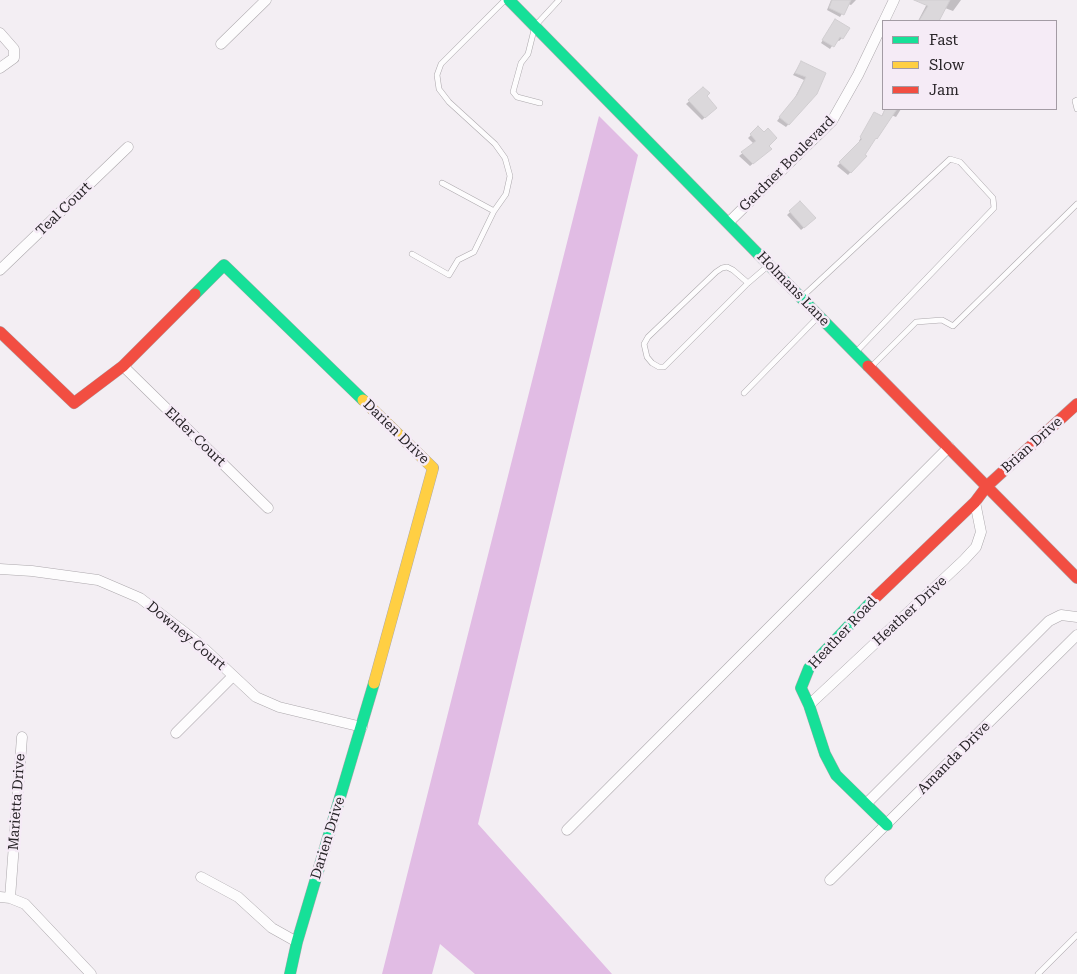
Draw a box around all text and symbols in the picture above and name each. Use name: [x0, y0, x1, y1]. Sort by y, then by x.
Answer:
legend: [882, 20, 1057, 110]
text: Fast: [929, 31, 958, 49]
text: Slow: [929, 56, 964, 74]
text: Jam: [929, 81, 959, 99]
street label: Gardner Boulevard: [736, 113, 838, 215]
street label: Teal Court: [33, 179, 95, 239]
street label: Holmans Lane: [753, 248, 833, 330]
street label: Darien Drive: [359, 396, 433, 468]
street label: Elder Court: [161, 404, 229, 470]
street label: Brian Drive: [998, 413, 1066, 477]
street label: Heather Drive: [870, 573, 950, 649]
street label: Heather Road: [805, 594, 881, 672]
street label: Downey Court: [143, 598, 229, 674]
street label: Amanda Drive: [914, 718, 994, 798]
street label: Marietta Drive: [5, 753, 29, 851]
street label: Darien Drive: [307, 795, 349, 881]

